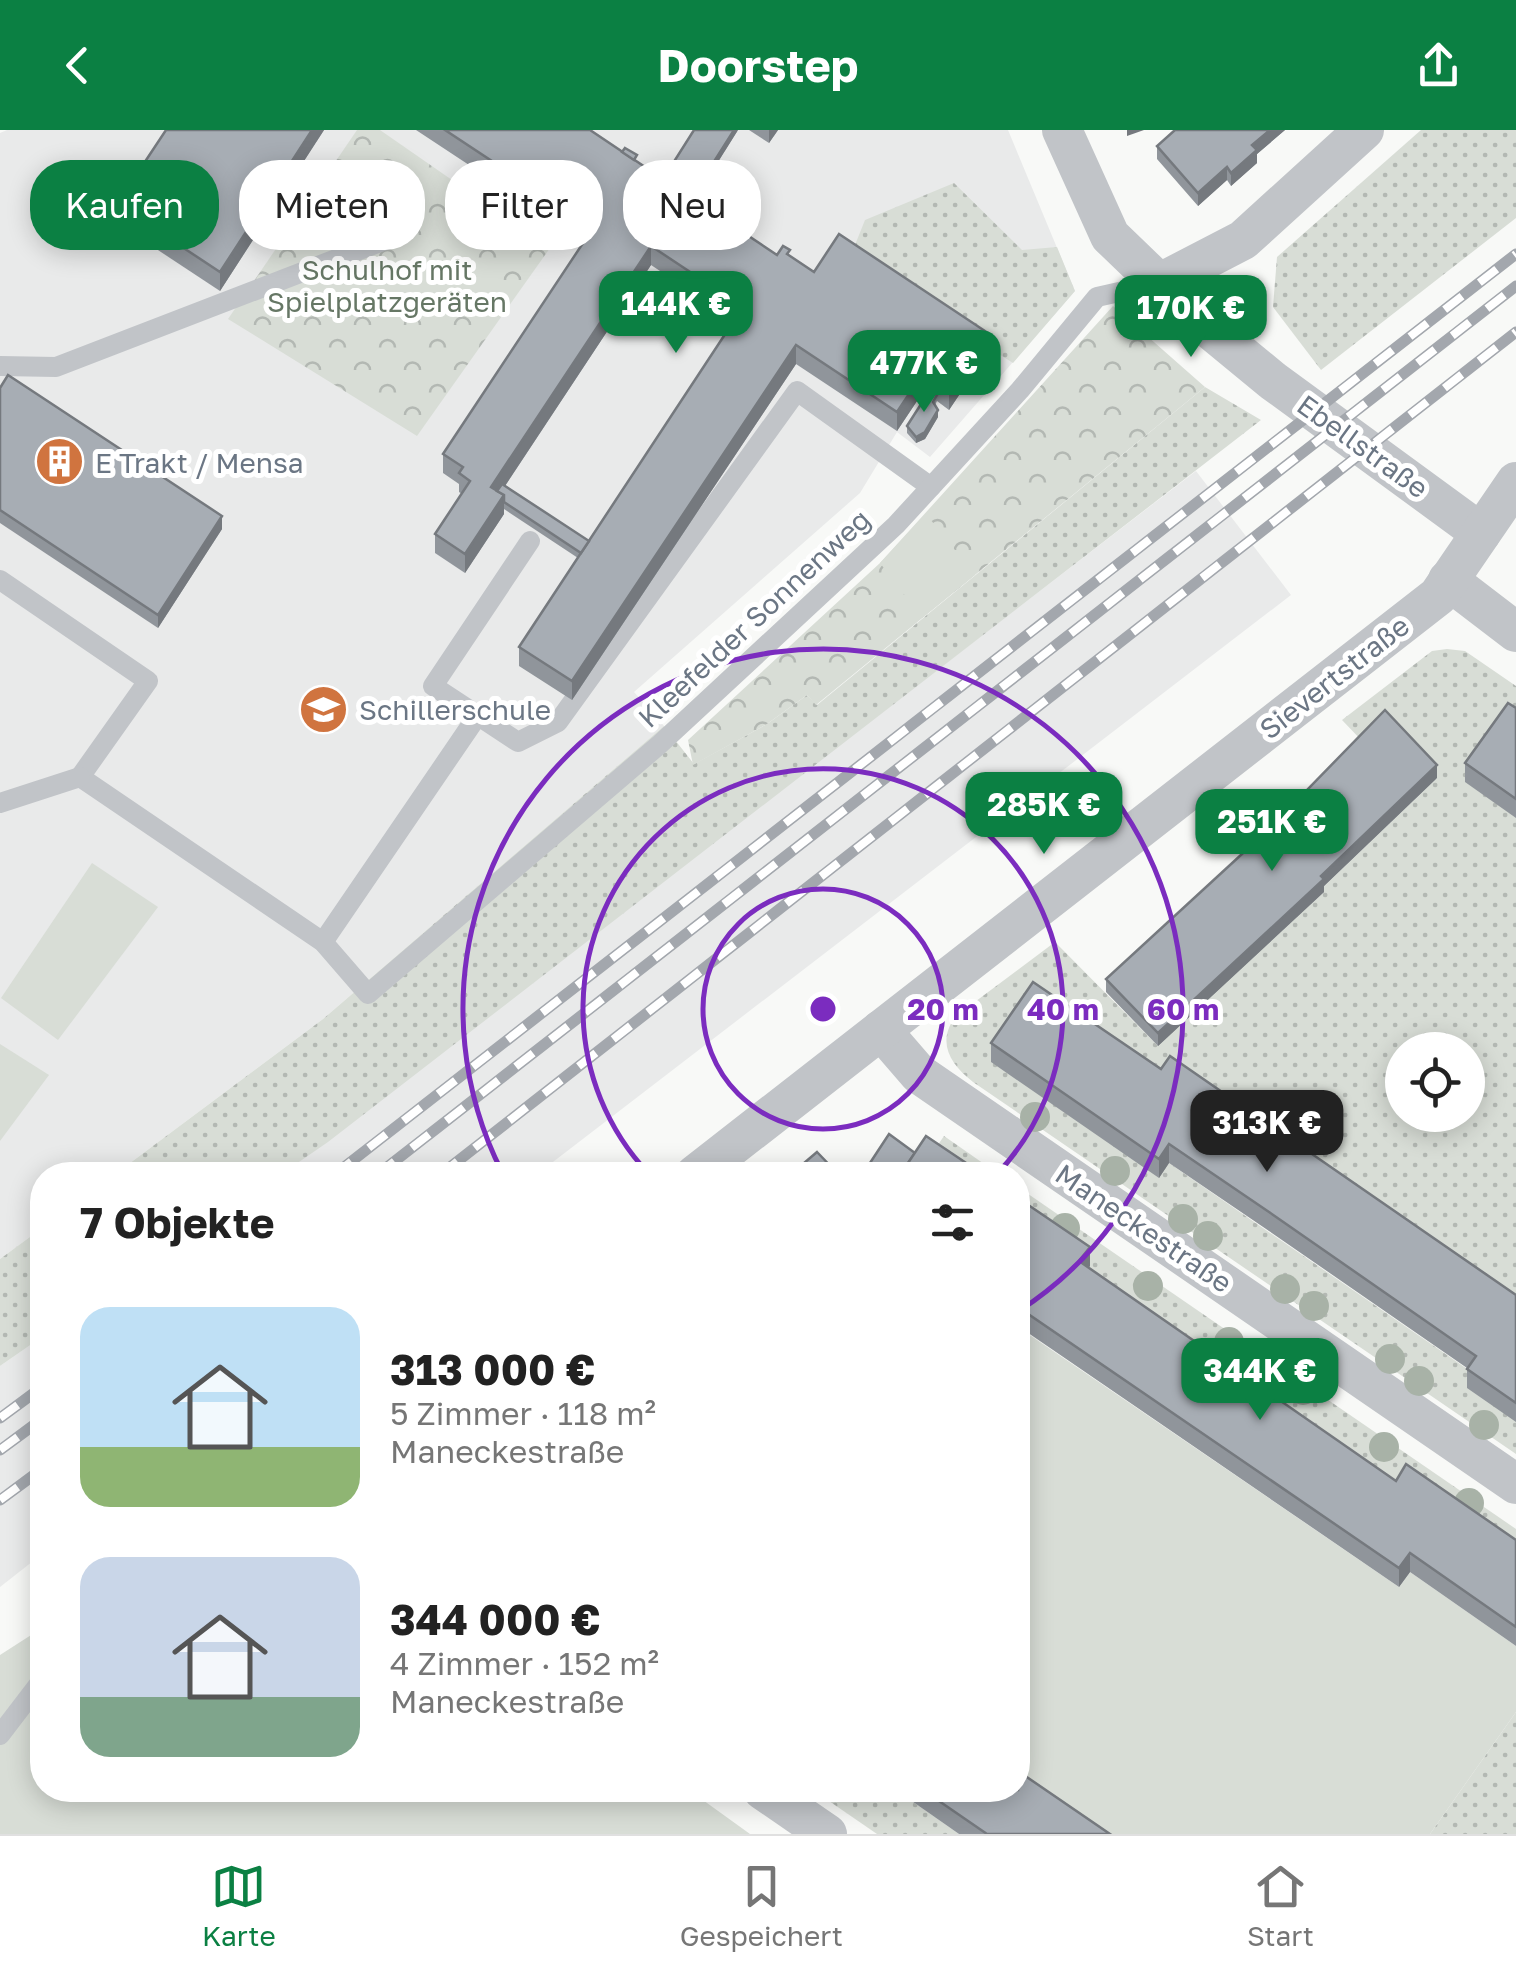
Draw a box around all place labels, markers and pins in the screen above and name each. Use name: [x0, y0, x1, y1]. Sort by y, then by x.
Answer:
pin: 144K €: [595, 271, 757, 356]
pin: 170K €: [1110, 275, 1272, 360]
pin: 477K €: [843, 330, 1005, 415]
building icon: E Trakt / Mensa: [34, 436, 86, 488]
place label: E Trakt / Mensa: [95, 446, 304, 479]
school or university icon: Schillerschule: [298, 683, 350, 735]
place label: Schillerschule: [359, 693, 551, 726]
pin: 285K €: [963, 772, 1125, 857]
pin: 251K €: [1191, 789, 1353, 874]
centre of rings: [805, 991, 841, 1027]
pin: 313K €: [1186, 1090, 1348, 1175]
pin: 344K €: [1179, 1338, 1341, 1423]

